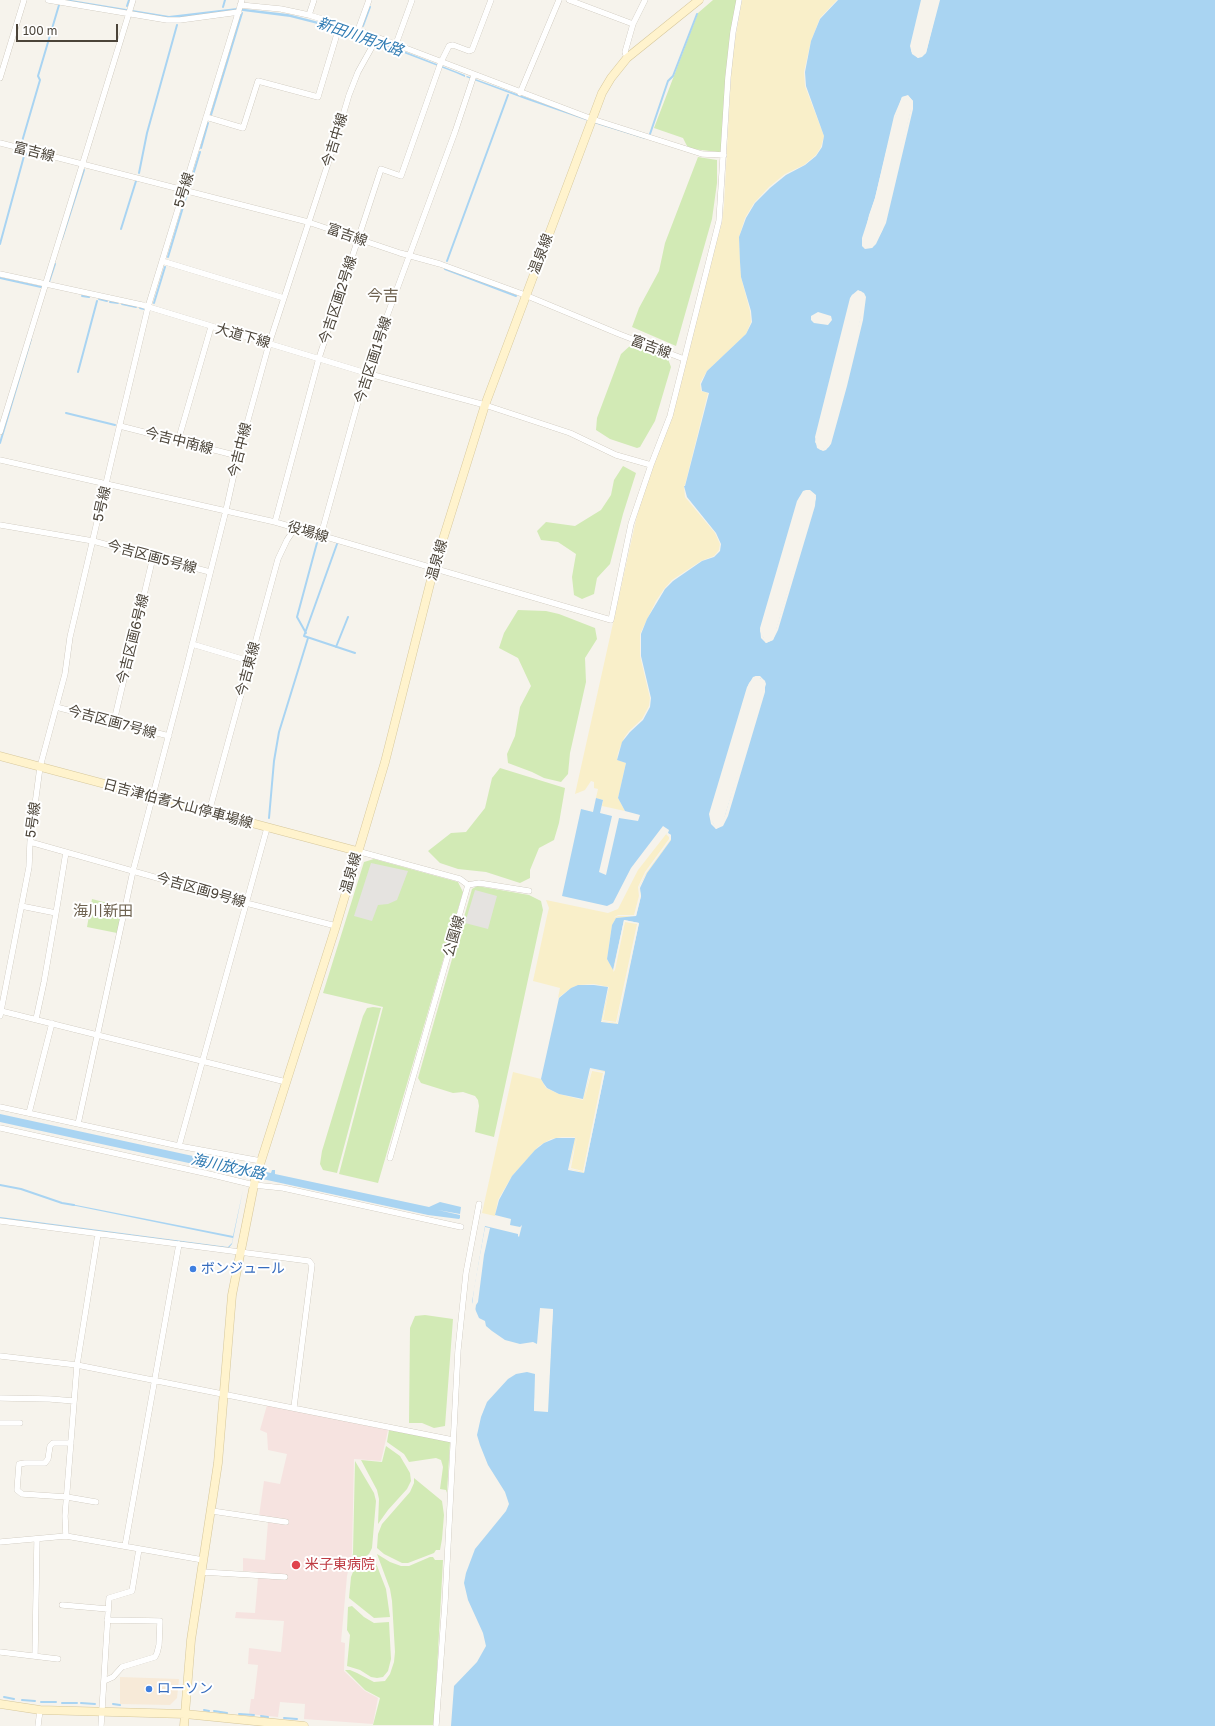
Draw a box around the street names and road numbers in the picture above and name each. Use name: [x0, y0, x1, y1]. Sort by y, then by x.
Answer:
street label: 今吉中線: [319, 111, 351, 169]
street label: 富吉線: [12, 139, 56, 165]
street label: 5号線: [171, 170, 197, 210]
street label: 富吉線: [324, 220, 370, 250]
street label: 温泉線: [526, 231, 556, 277]
street label: 今吉区画2号線: [316, 254, 360, 346]
street label: 今吉区画1号線: [351, 314, 395, 406]
street label: 大道下線: [214, 320, 272, 352]
street label: 富吉線: [628, 332, 674, 362]
street label: 今吉中線: [225, 421, 255, 479]
street label: 今吉中南線: [143, 424, 215, 458]
street label: 5号線: [90, 485, 114, 523]
street label: 役場線: [285, 518, 331, 546]
street label: 今吉区画5号線: [105, 537, 199, 577]
street label: 温泉線: [423, 537, 451, 583]
street label: 今吉区画6号線: [114, 592, 152, 686]
street label: 今吉東線: [233, 640, 263, 698]
street label: 今吉区画7号線: [66, 702, 158, 742]
street label: 日吉津伯耆大山停車場線: [101, 776, 255, 832]
street label: 5号線: [22, 801, 44, 839]
street label: 温泉線: [337, 850, 365, 896]
street label: 今吉区画9号線: [154, 869, 248, 911]
street label: 公園線: [440, 913, 468, 959]

